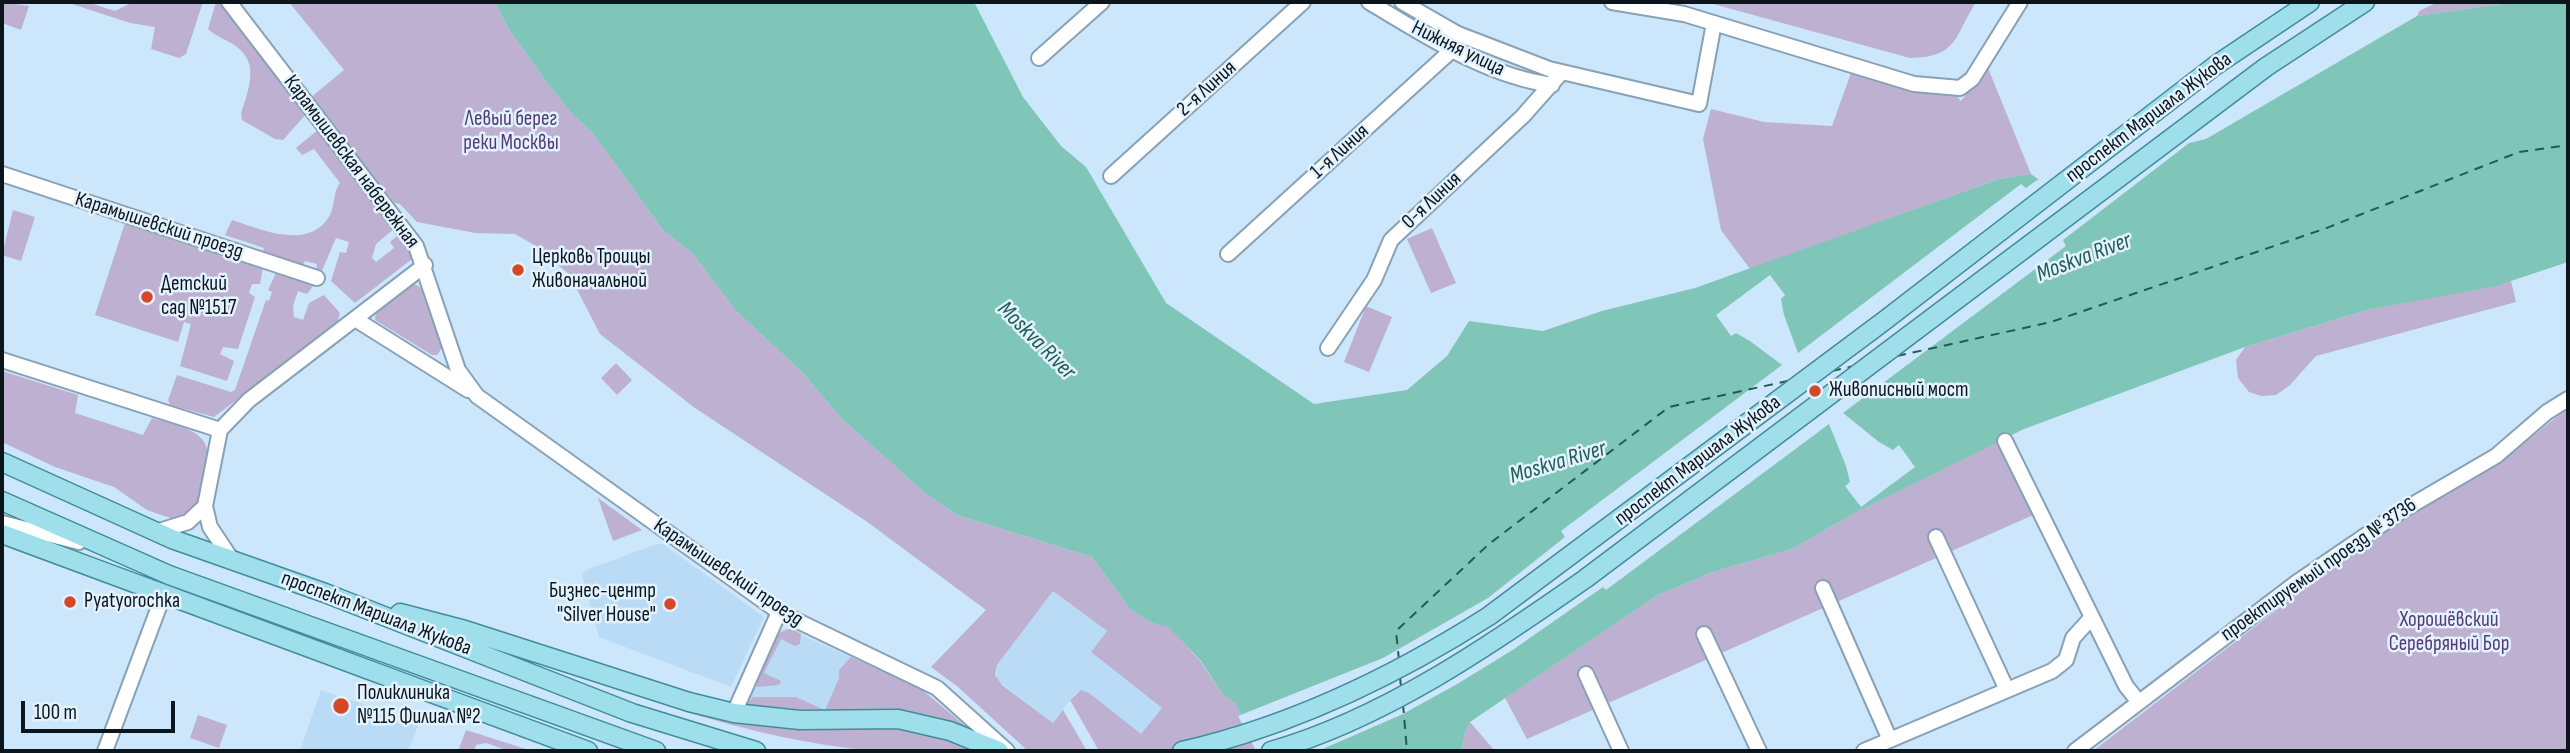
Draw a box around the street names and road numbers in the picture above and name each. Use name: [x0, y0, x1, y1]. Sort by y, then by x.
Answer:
street label: Нижняя улица: [1407, 16, 1509, 82]
street label: проспект Маршала Жукова: [2061, 47, 2237, 189]
street label: 2-я Линия: [1172, 56, 1242, 122]
street label: Карамышевская набережная: [278, 70, 424, 254]
street label: 1-я Линия: [1306, 119, 1374, 185]
street label: 0-я Линия: [1397, 167, 1467, 235]
street label: Карамышевский проезд: [72, 187, 246, 265]
street label: проспект Маршала Жукова: [1610, 390, 1786, 532]
street label: проектируемый проезд № 3736: [2216, 493, 2422, 647]
street label: Карамышевский проезд: [648, 514, 808, 632]
street label: проспект Маршала Жукова: [277, 566, 475, 662]

